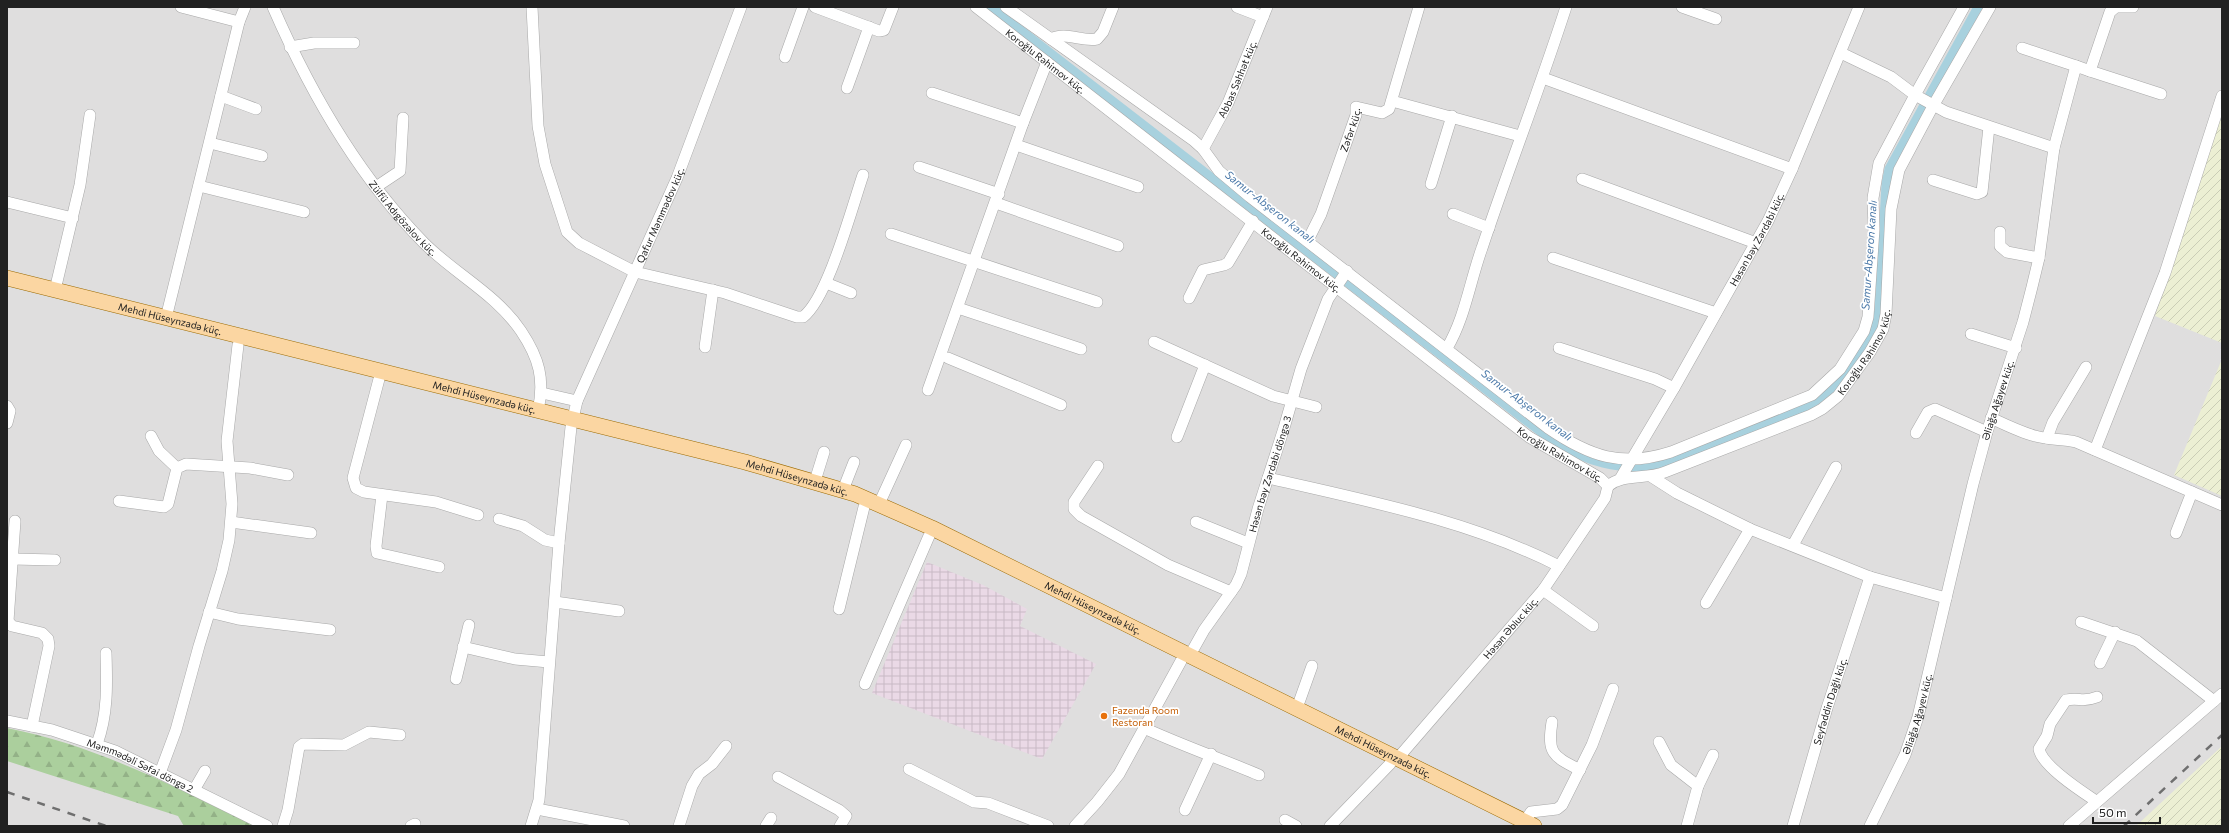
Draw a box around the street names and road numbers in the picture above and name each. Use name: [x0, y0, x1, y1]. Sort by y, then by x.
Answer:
street label: Koroğlu Rəhimov küç.: [1003, 26, 1088, 96]
street label: Abbas Səhhət küç.: [1215, 39, 1259, 120]
street label: Zəfər küç.: [1337, 108, 1362, 154]
street label: Qafur Məmmədov küç.: [634, 166, 686, 265]
street label: Zülfü Adıgözəlov küç.: [367, 178, 439, 258]
street label: Həsən bəy Zərdabi küç.: [1727, 191, 1786, 288]
street label: Koroğlu Rəhimov küç.: [1259, 225, 1344, 295]
street label: Mehdi Hüseynzadə küç.: [117, 300, 223, 337]
street label: Koroğlu Rəhimov küç.: [1835, 309, 1892, 397]
street label: Əliağa Ağayev küç.: [1979, 359, 2016, 442]
street label: Mehdi Hüseynzadə küç.: [431, 378, 537, 416]
street label: Həsən bəy Zərdabi döngə 3: [1246, 414, 1293, 534]
street label: Koroğlu Rəhimov küç.: [1515, 424, 1606, 484]
street label: Mehdi Hüseynzadə küç.: [745, 457, 850, 498]
street label: Mehdi Hüseynzadə küç.: [1043, 579, 1143, 637]
street label: Həsən Əbluc küç.: [1481, 595, 1540, 661]
street label: Seyfəddin Dağlı küç.: [1811, 656, 1849, 746]
street label: Əliağa Ağayev küç.: [1900, 672, 1934, 756]
street label: Mehdi Hüseynzadə küç.: [1333, 723, 1434, 780]
street label: Məmmədəli Səfai döngə 2: [85, 736, 196, 795]

